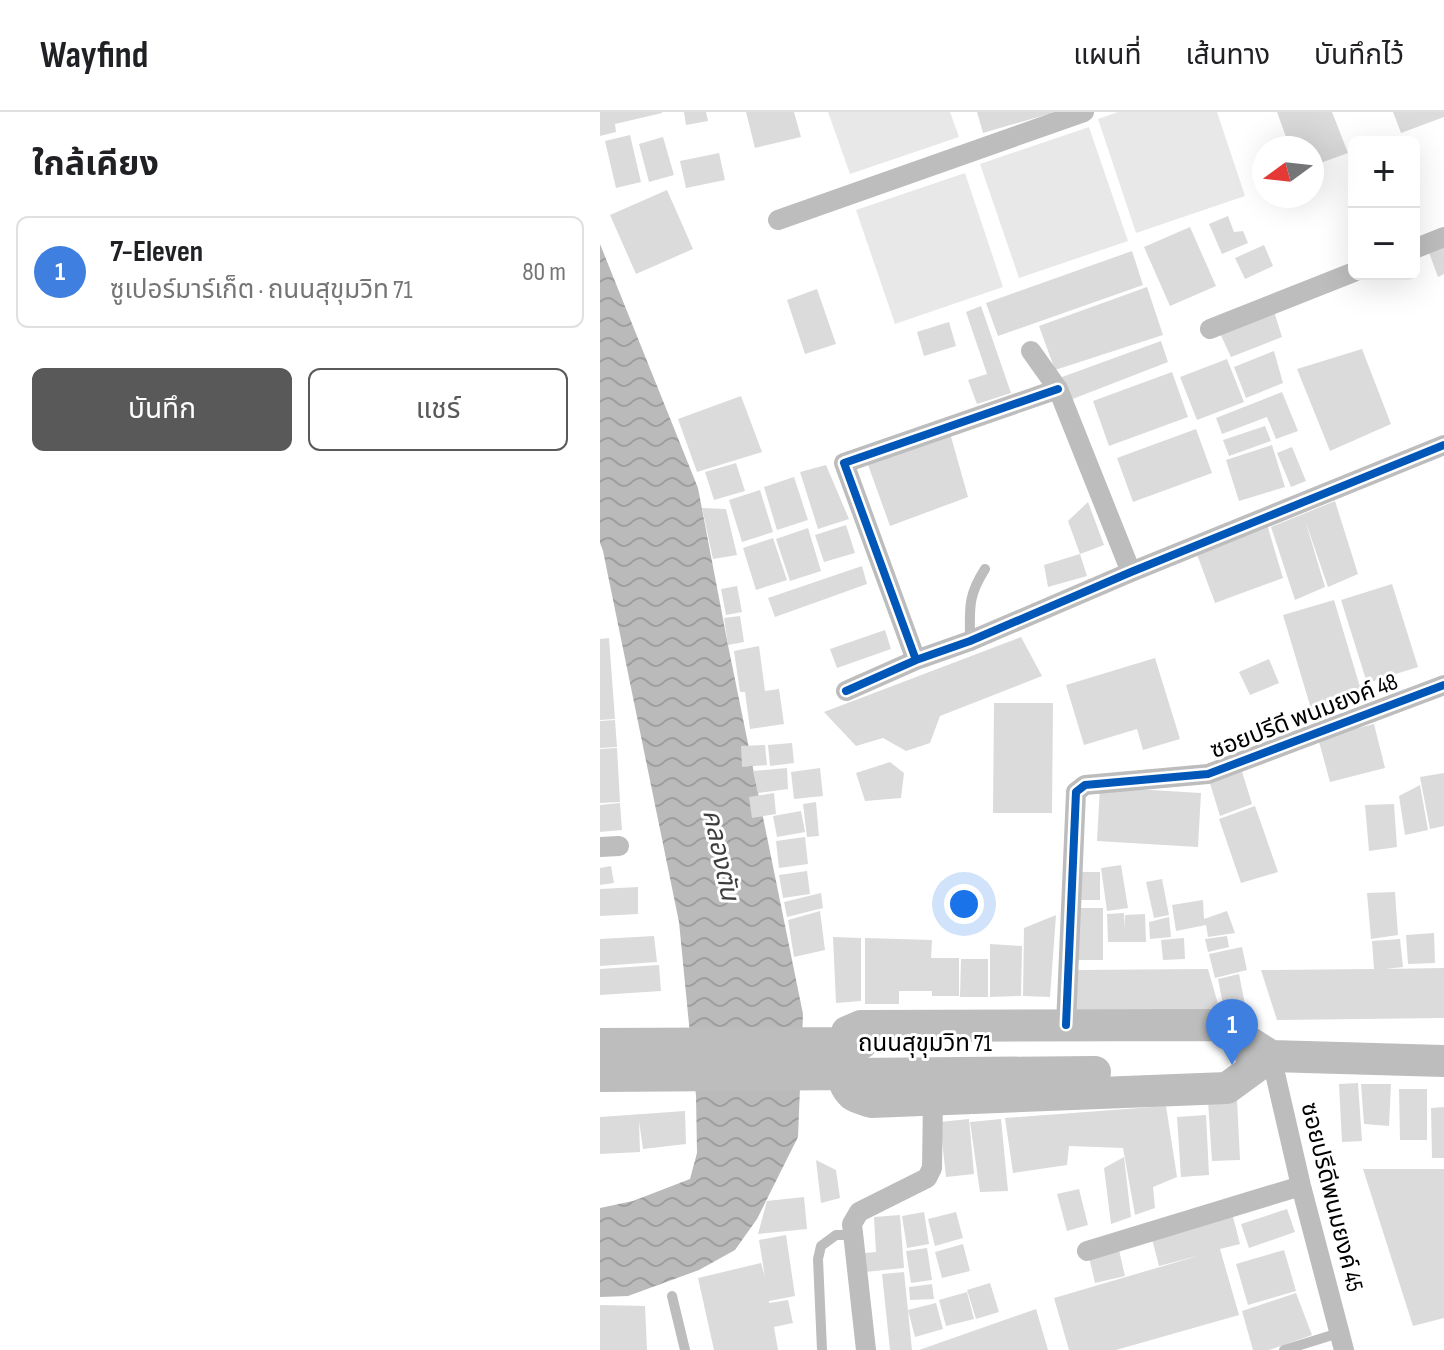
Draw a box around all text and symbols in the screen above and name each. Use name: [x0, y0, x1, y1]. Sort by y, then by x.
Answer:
text: Wayfind: [40, 33, 148, 78]
text: แผนที่: [1073, 39, 1141, 72]
text: เส้นทาง: [1185, 39, 1270, 72]
text: บันทึกไว้: [1314, 39, 1404, 72]
north arrow: [1252, 136, 1324, 208]
map controls: [1348, 136, 1420, 280]
button: +: [1348, 136, 1420, 208]
text: ใกล้เคียง: [32, 144, 159, 185]
button: −: [1348, 208, 1420, 280]
text: 7-Eleven: [110, 234, 203, 270]
text: 1: [55, 257, 65, 288]
text: 80 m: [522, 257, 566, 288]
text: ซูเปอร์มาร์เก็ต · ถนนสุขุมวิท 71: [110, 275, 413, 306]
button: บันทึก: [32, 368, 292, 451]
button: แชร์: [308, 368, 568, 451]
street label: ซอยปรีดี พนมยงค์ 48: [1206, 667, 1402, 765]
water label: คลองตัน: [695, 807, 745, 905]
your location: [944, 884, 984, 924]
pin: 1: [1206, 999, 1258, 1065]
street label: ถนนสุขุมวิท 71: [858, 1029, 992, 1058]
street label: ซอยปรีดีพนมยงค์ 45: [1294, 1099, 1370, 1295]

